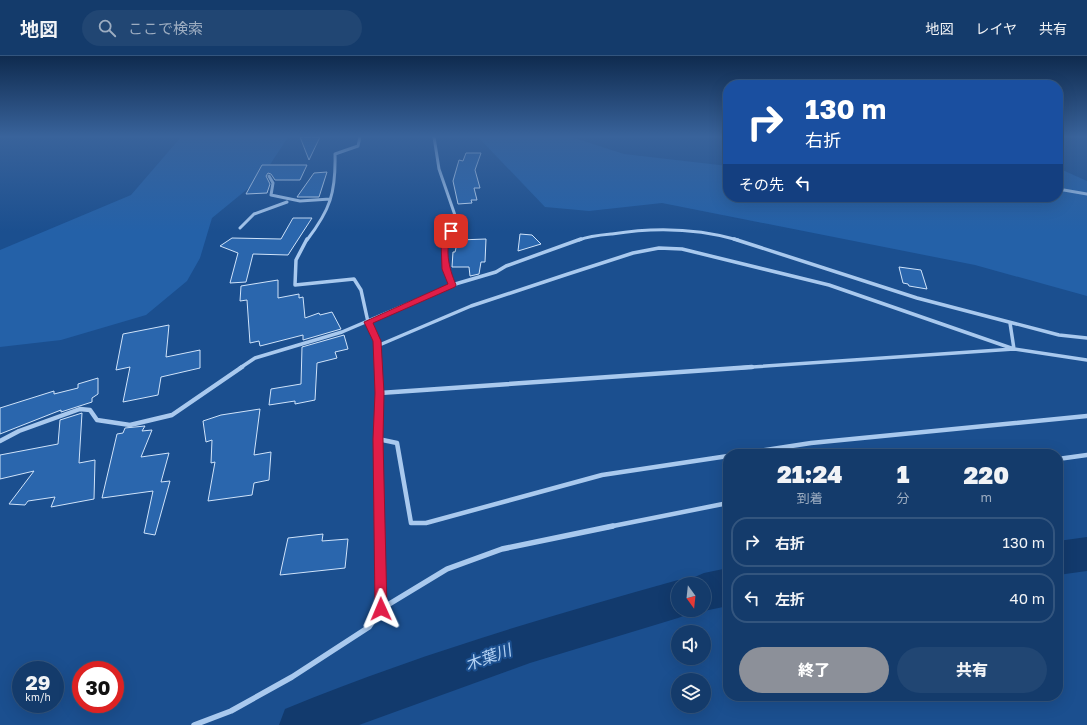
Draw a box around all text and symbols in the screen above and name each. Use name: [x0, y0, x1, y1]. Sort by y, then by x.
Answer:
search box: [82, 10, 362, 46]
text: 地図: [20, 17, 58, 40]
icon: search: [96, 17, 118, 39]
text: ここで検索: [128, 19, 203, 37]
text: 地図: [925, 20, 953, 37]
text: レイヤ: [975, 20, 1017, 37]
text: 共有: [1039, 20, 1067, 37]
text: 130 m: [805, 92, 886, 125]
icon: right: [739, 96, 791, 148]
text: 右折: [805, 129, 841, 151]
icon: left: [792, 172, 814, 194]
text: その先: [739, 175, 784, 193]
pin: [434, 214, 468, 248]
icon: arrive: [440, 220, 462, 242]
text: 21:24: [777, 459, 843, 488]
text: 1: [897, 459, 909, 488]
text: 220: [963, 460, 1009, 489]
text: m: [980, 489, 992, 505]
text: 到着: [797, 490, 823, 506]
text: 分: [896, 490, 909, 506]
icon: right: [741, 531, 763, 553]
text: 130 m: [1003, 533, 1045, 551]
text: 右折: [775, 534, 805, 552]
north arrow: [671, 577, 711, 617]
map controls: [671, 577, 711, 713]
icon: left: [741, 587, 763, 609]
position arrow: [360, 588, 402, 630]
text: 40 m: [1010, 589, 1045, 607]
text: 左折: [775, 590, 805, 608]
button: sound: [671, 625, 711, 665]
water label: 木葉川: [462, 639, 516, 675]
button: 終了: [739, 647, 889, 693]
button: 共有: [897, 647, 1047, 693]
speed limit sign: 30: [72, 661, 124, 713]
text: 29: [26, 670, 50, 694]
button: layers: [671, 673, 711, 713]
text: km/h: [25, 691, 51, 703]

